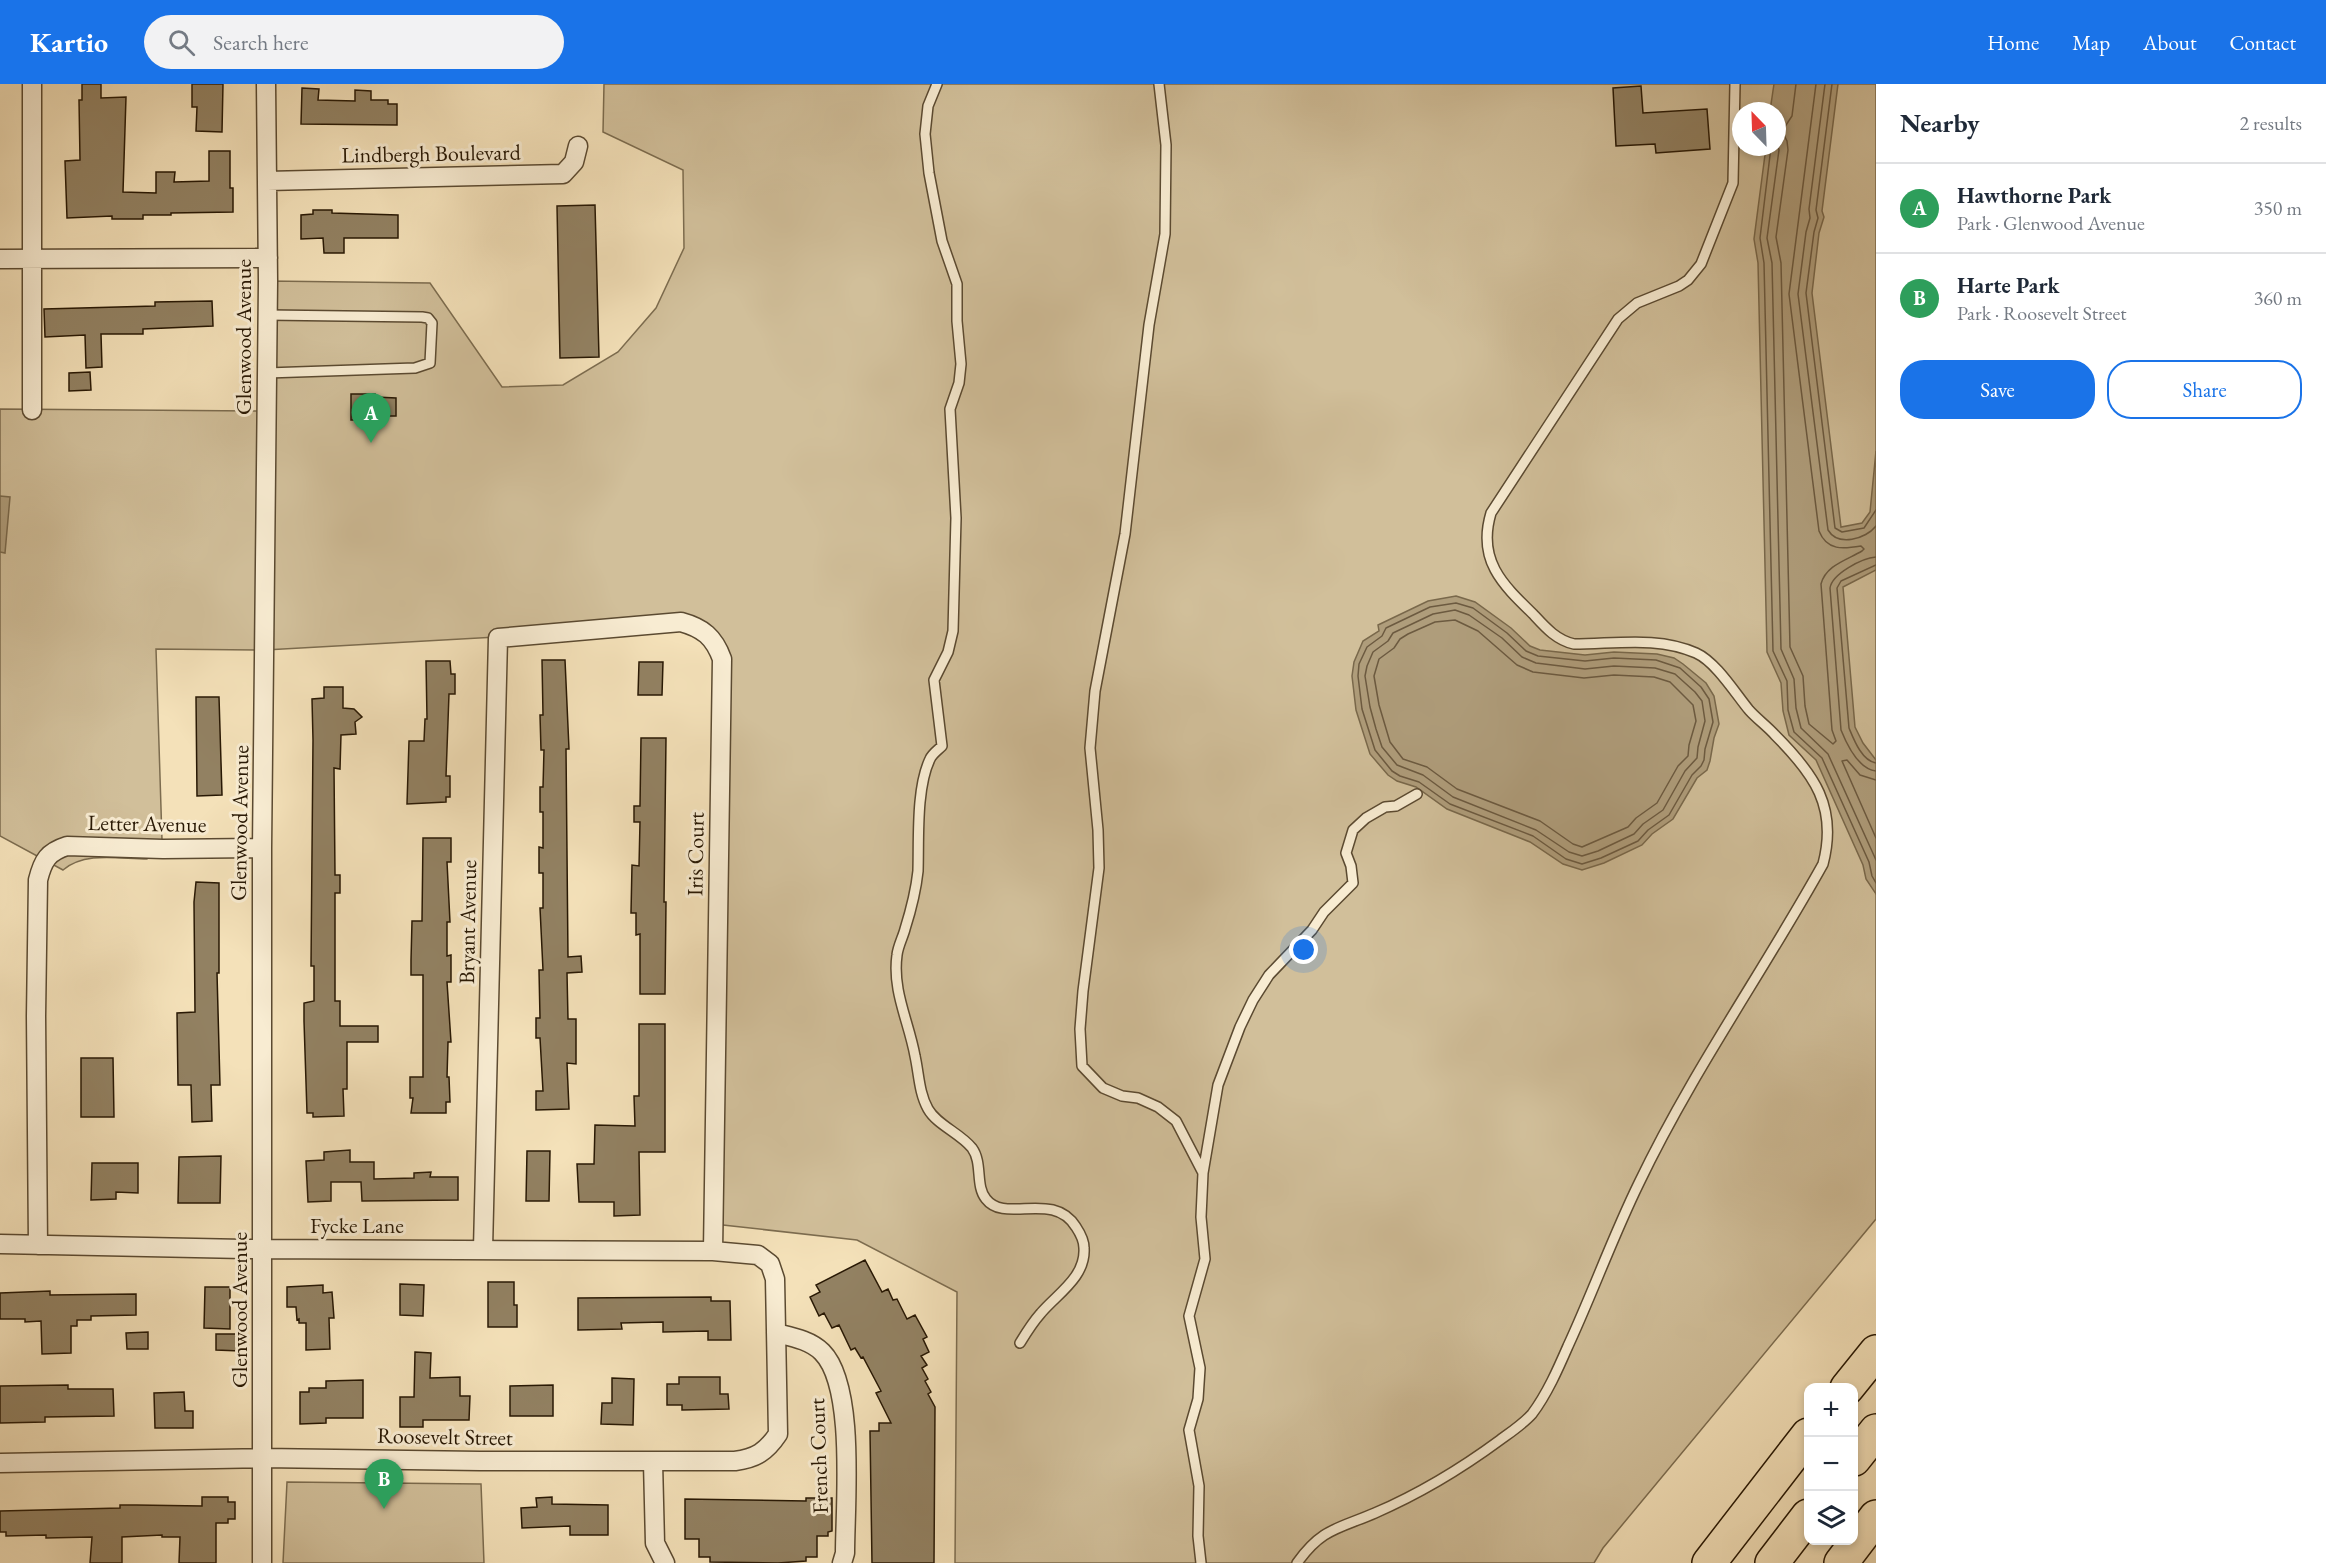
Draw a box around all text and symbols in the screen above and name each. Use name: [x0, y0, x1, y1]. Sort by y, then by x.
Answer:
search box: [144, 15, 564, 69]
text: Kartio: [30, 24, 108, 60]
icon: search: [165, 26, 198, 59]
text: Search here: [213, 28, 309, 57]
text: Home: [1987, 29, 2039, 56]
text: Map: [2072, 29, 2110, 56]
text: About: [2143, 29, 2196, 56]
text: Contact: [2229, 29, 2296, 56]
north arrow: [1732, 102, 1786, 156]
text: Nearby: [1900, 106, 1980, 140]
text: 2 results: [2239, 110, 2302, 136]
street label: Lindbergh Boulevard: [341, 137, 522, 170]
text: Hawthorne Park: [1957, 181, 2111, 210]
text: A: [1912, 195, 1927, 221]
text: 350 m: [2254, 195, 2302, 221]
text: Park · Glenwood Avenue: [1957, 210, 2145, 236]
street label: Glenwood Avenue: [229, 259, 258, 415]
text: Harte Park: [1957, 271, 2060, 300]
text: B: [1913, 285, 1926, 311]
text: 360 m: [2254, 285, 2302, 311]
text: Park · Roosevelt Street: [1957, 300, 2126, 326]
button: Save: [1900, 360, 2095, 419]
button: Share: [2107, 360, 2302, 419]
pin: A: [352, 394, 391, 443]
street label: Glenwood Avenue: [224, 744, 255, 901]
street label: Letter Avenue: [87, 808, 207, 839]
street label: Iris Court: [680, 812, 711, 896]
street label: Bryant Avenue: [452, 859, 483, 984]
your location: [1289, 935, 1318, 964]
street label: Fycke Lane: [310, 1211, 404, 1240]
street label: Glenwood Avenue: [225, 1232, 254, 1388]
map controls: [1804, 1383, 1858, 1545]
button: +: [1804, 1383, 1858, 1437]
street label: French Court: [802, 1397, 835, 1514]
street label: Roosevelt Street: [377, 1421, 513, 1452]
button: −: [1804, 1437, 1858, 1491]
pin: B: [364, 1460, 404, 1509]
button: layers: [1804, 1491, 1858, 1545]

